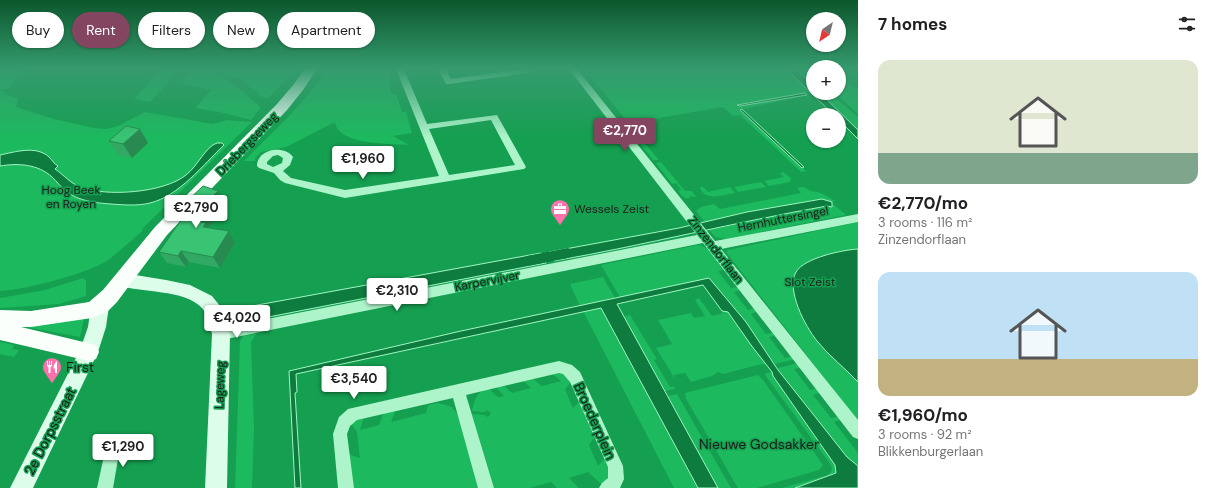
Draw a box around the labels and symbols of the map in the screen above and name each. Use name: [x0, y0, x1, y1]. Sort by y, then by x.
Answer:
north arrow: [806, 12, 846, 52]
street label: Driebergseweg: [213, 108, 282, 179]
pin: €2,770: [592, 118, 658, 152]
pin: €1,960: [330, 146, 396, 180]
park label: Hoog Beek en Royen: [42, 182, 100, 212]
pin: €2,790: [163, 195, 229, 229]
office icon: Wessels Zeist: [549, 198, 571, 226]
place label: Wessels Zeist: [574, 201, 650, 217]
street label: Hernhuttersingel: [736, 202, 830, 236]
street label: Zinzendorflaan: [685, 213, 747, 287]
street label: Karpervijver: [453, 267, 521, 295]
park label: Slot Zeist: [784, 274, 836, 290]
pin: €2,310: [364, 278, 430, 312]
pin: €4,020: [204, 305, 270, 339]
restaurant icon: First: [41, 356, 63, 384]
place label: First: [66, 358, 94, 376]
street label: Lageweg: [211, 360, 229, 409]
pin: €3,540: [321, 366, 387, 400]
street label: Broederplein: [570, 380, 620, 462]
street label: 2e Dorpsstraat: [20, 384, 80, 478]
pin: €1,290: [90, 434, 156, 468]
park label: Nieuwe Godsakker: [699, 435, 819, 453]

